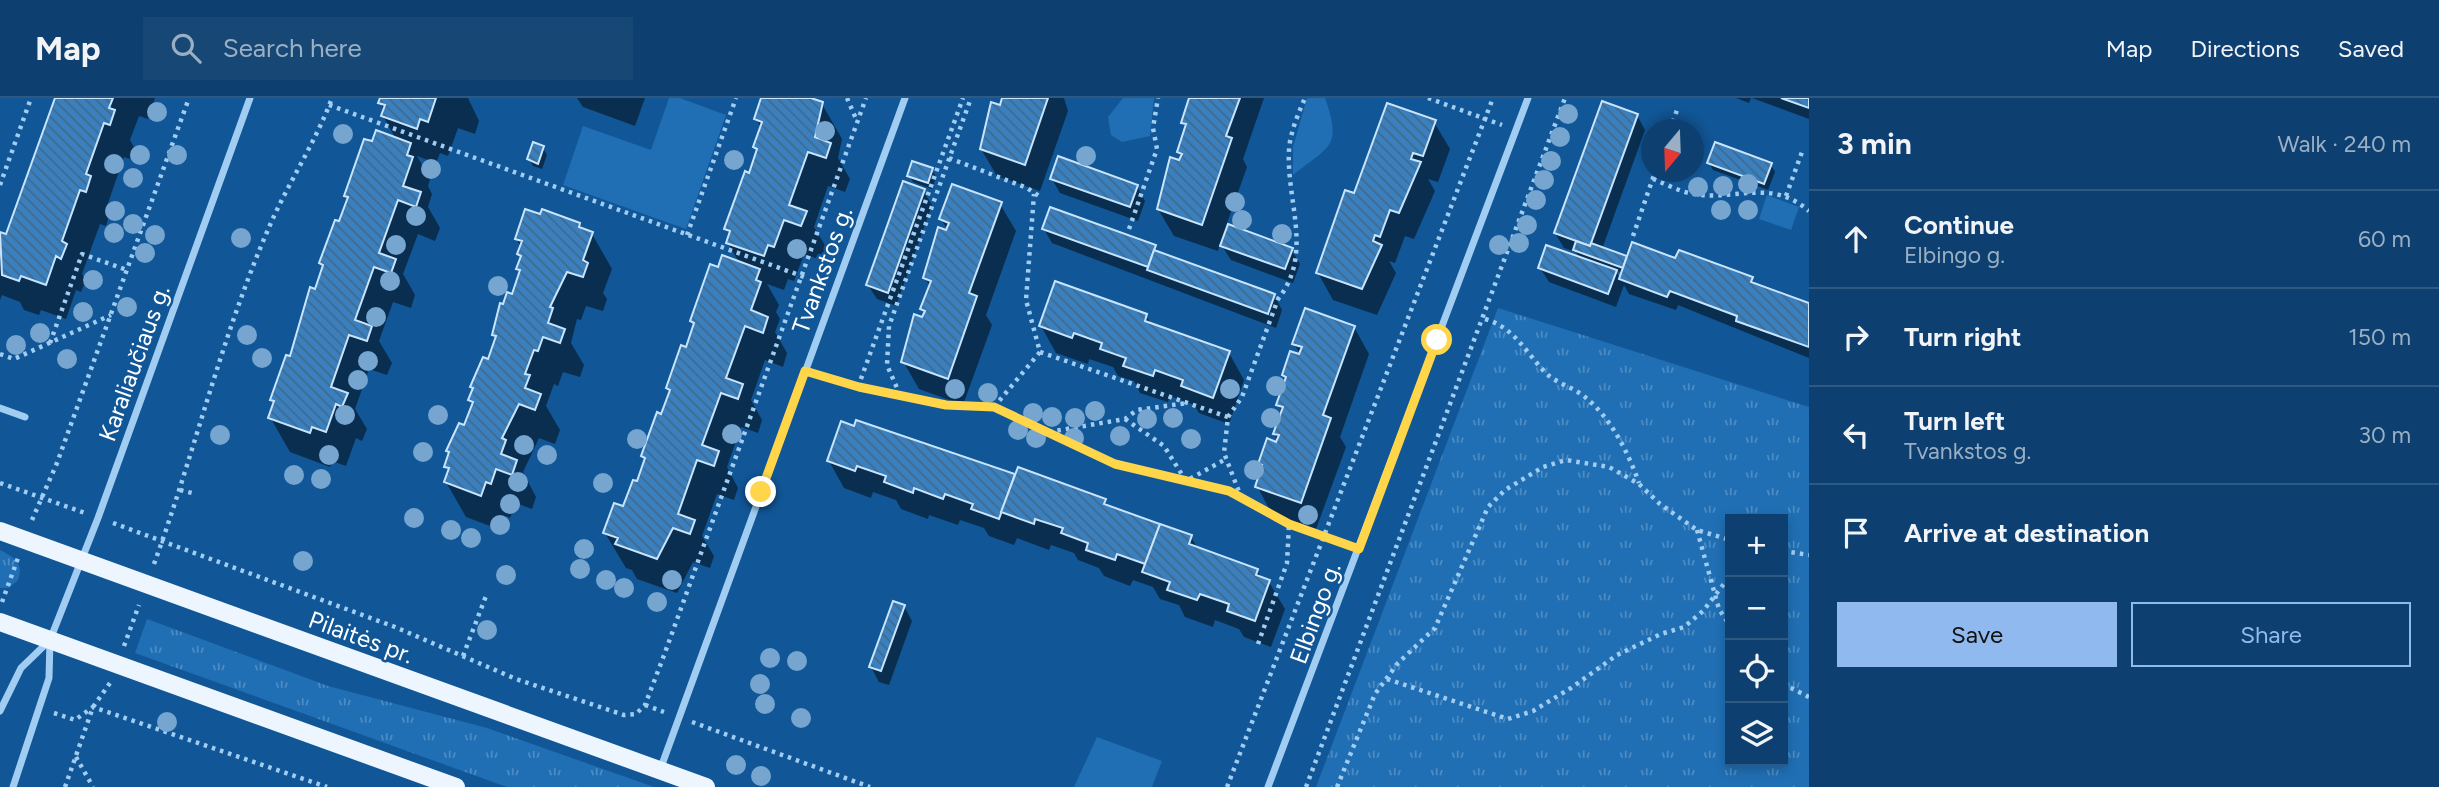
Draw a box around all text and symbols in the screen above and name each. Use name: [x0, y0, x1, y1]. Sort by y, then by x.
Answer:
search box: [143, 17, 633, 80]
text: Map: [35, 29, 101, 68]
icon: search: [167, 29, 205, 67]
text: Search here: [223, 32, 362, 64]
text: Map: [2106, 34, 2152, 63]
text: Directions: [2190, 34, 2300, 63]
text: Saved: [2338, 34, 2404, 63]
north arrow: [1641, 119, 1704, 182]
text: 3 min: [1837, 125, 1912, 162]
text: Walk · 240 m: [2278, 130, 2411, 158]
street label: Tvankstos g.: [786, 203, 858, 337]
text: Continue: [1904, 209, 2014, 241]
icon: ahead: [1837, 220, 1875, 258]
text: 60 m: [2358, 225, 2411, 253]
text: Elbingo g.: [1904, 241, 2005, 269]
street label: Karaliaučiaus g.: [92, 281, 176, 445]
icon: right: [1837, 318, 1875, 356]
text: Turn right: [1904, 321, 2021, 353]
text: 150 m: [2348, 323, 2411, 351]
route start: [1421, 324, 1452, 355]
text: Turn left: [1904, 405, 2005, 437]
icon: left: [1837, 416, 1875, 454]
text: 30 m: [2358, 421, 2411, 449]
text: Tvankstos g.: [1904, 437, 2031, 465]
route end: [745, 476, 776, 507]
map controls: [1725, 514, 1788, 766]
button: +: [1725, 514, 1788, 577]
icon: arrive: [1837, 514, 1875, 552]
text: Arrive at destination: [1904, 517, 2149, 549]
street label: Elbingo g.: [1283, 558, 1347, 668]
button: −: [1725, 577, 1788, 640]
button: Save: [1837, 602, 2117, 667]
button: Share: [2131, 602, 2411, 667]
street label: Pilaitės pr.: [305, 605, 417, 669]
button: locate: [1725, 640, 1788, 703]
button: layers: [1725, 703, 1788, 766]

